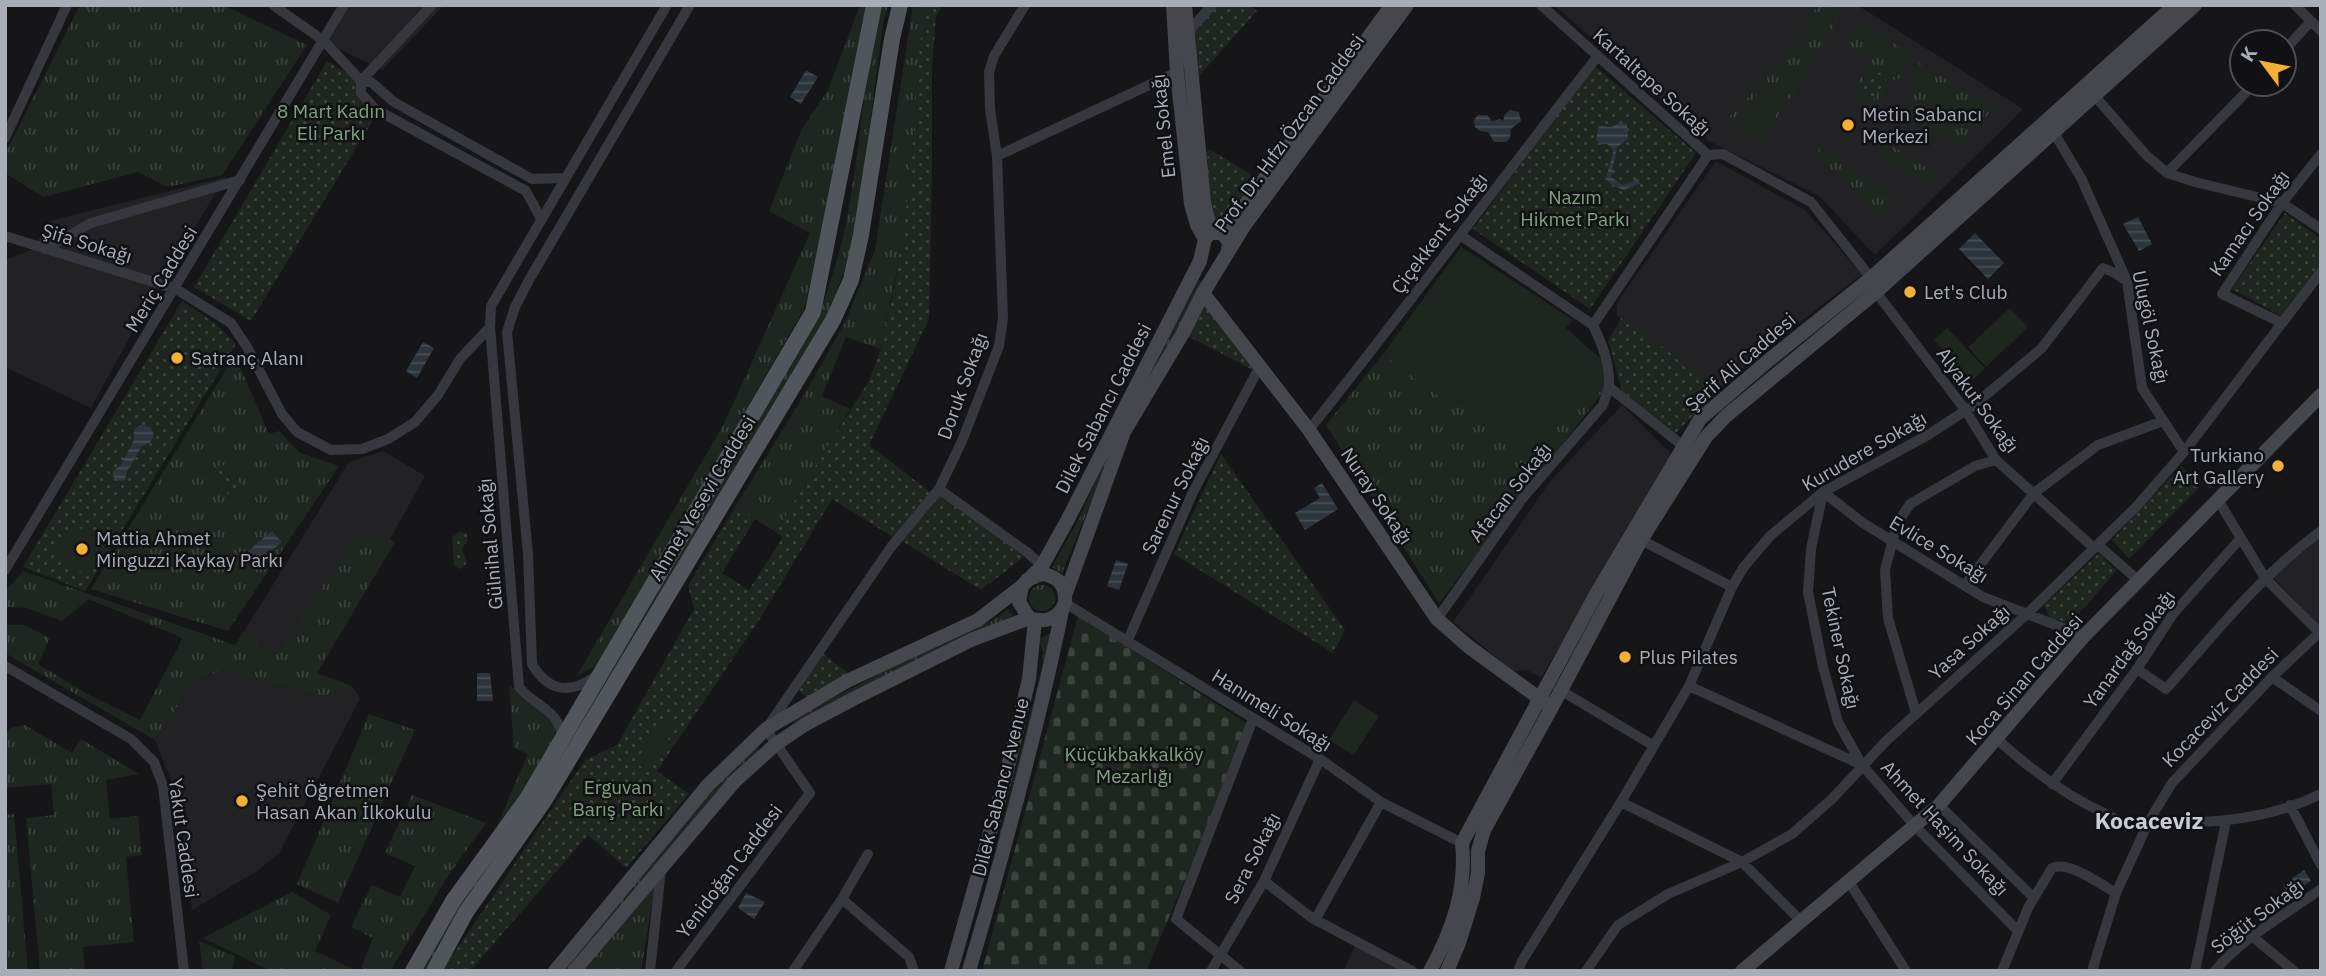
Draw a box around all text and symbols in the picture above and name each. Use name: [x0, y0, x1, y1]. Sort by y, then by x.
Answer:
street label: Kartaltepe Sokağı: [1588, 23, 1716, 141]
north arrow: [2228, 28, 2298, 98]
street label: Prof. Dr. Hıfzı Özcan Caddesi: [1209, 29, 1369, 237]
text: K: [2235, 42, 2262, 66]
street label: Emel Sokağı: [1146, 73, 1180, 179]
park label: 8 Mart Kadın Eli Parkı: [277, 99, 385, 145]
place label: Metin Sabancı Merkezi: [1862, 102, 1982, 148]
marker: Metin Sabancı Merkezi: [1840, 117, 1856, 133]
street label: Kamacı Sokağı: [2204, 165, 2294, 281]
street label: Çiçekkent Sokağı: [1386, 168, 1492, 298]
park label: Nazım Hikmet Parkı: [1520, 185, 1630, 231]
street label: Şifa Sokağı: [39, 218, 135, 268]
street label: Meriç Caddesi: [120, 221, 202, 337]
street label: Ulugöl Sokağı: [2127, 268, 2175, 386]
place label: Let's Club: [1924, 280, 2008, 304]
marker: Let's Club: [1902, 284, 1918, 300]
street label: Şerif Ali Caddesi: [1680, 307, 1800, 417]
street label: Dilek Sabancı Caddesi: [1050, 319, 1156, 497]
street label: Doruk Sokağı: [932, 329, 992, 443]
street label: Alyakut Sokağı: [1932, 342, 2024, 458]
place label: Satranç Alanı: [191, 346, 304, 370]
marker: Satranç Alanı: [169, 350, 185, 366]
street label: Kurudere Sokağı: [1797, 406, 1931, 496]
street label: Ahmet Yesevi Caddesi: [643, 411, 761, 585]
street label: Sarenur Sokağı: [1136, 432, 1214, 558]
street label: Afacan Sokağı: [1464, 437, 1556, 547]
street label: Nuray Sokağı: [1336, 443, 1418, 549]
place label: Turkiano Art Gallery: [2173, 443, 2265, 489]
marker: Turkiano Art Gallery: [2270, 458, 2286, 474]
street label: Gülnihal Sokağı: [472, 477, 508, 611]
street label: Evlice Sokağı: [1885, 510, 1993, 588]
place label: Mattia Ahmet Minguzzi Kaykay Parkı: [96, 526, 283, 572]
marker: Mattia Ahmet Minguzzi Kaykay Parkı: [74, 541, 90, 557]
street label: Tekiner Sokağı: [1816, 585, 1866, 711]
street label: Yanardağ Sokağı: [2078, 585, 2180, 713]
street label: Yasa Sokağı: [1923, 599, 2015, 685]
street label: Koca Sinan Caddesi: [1960, 608, 2088, 750]
street label: Kocaceviz Caddesi: [2157, 642, 2283, 772]
place label: Plus Pilates: [1639, 645, 1738, 669]
marker: Plus Pilates: [1617, 649, 1633, 665]
street label: Hanımeli Sokağı: [1207, 663, 1337, 757]
street label: Dilek Sabancı Avenue: [966, 695, 1034, 879]
park label: Küçükbakkalköy Mezarlığı: [1064, 742, 1204, 788]
street label: Ahmet Haşim Sokağı: [1876, 755, 2014, 901]
park label: Erguvan Barış Parkı: [572, 775, 664, 821]
street label: Yakut Caddesi: [164, 777, 204, 899]
place label: Şehit Öğretmen Hasan Akan İlkokulu: [256, 778, 431, 824]
marker: Şehit Öğretmen Hasan Akan İlkokulu: [234, 793, 250, 809]
street label: Yenidoğan Caddesi: [671, 799, 787, 943]
district label: Kocaceviz: [2095, 805, 2203, 835]
street label: Sera Sokağı: [1219, 808, 1285, 908]
street label: Söğüt Sokağı: [2206, 873, 2308, 959]

